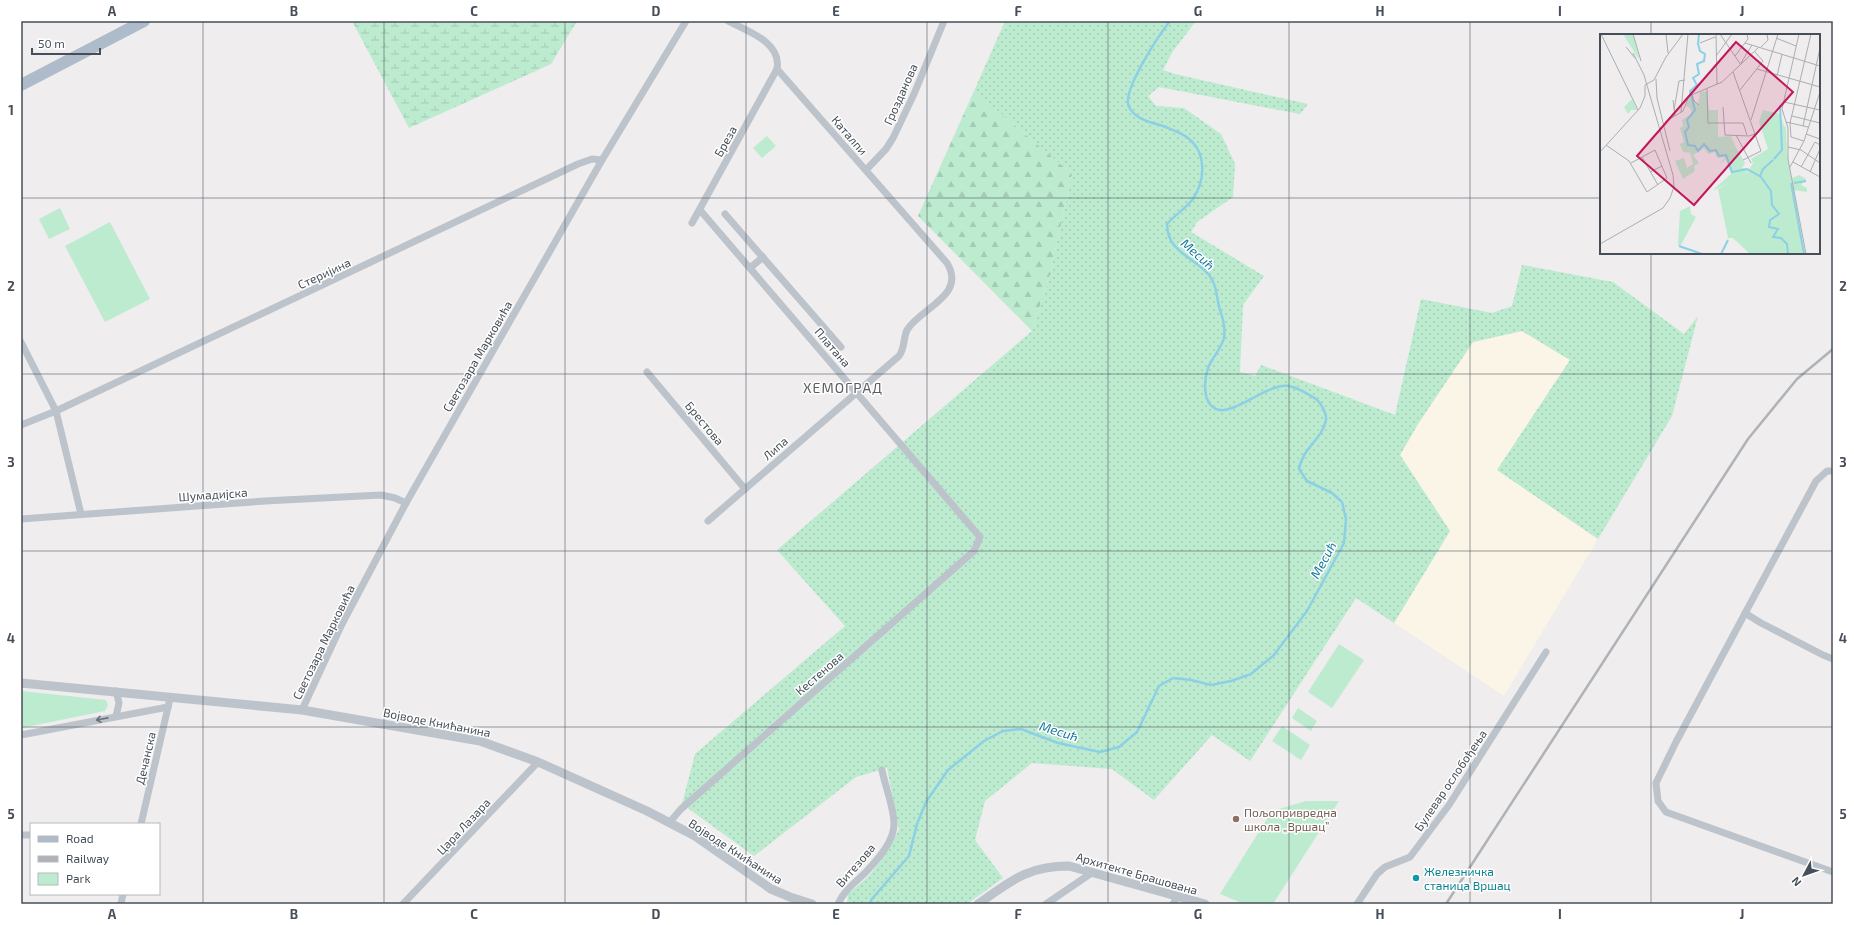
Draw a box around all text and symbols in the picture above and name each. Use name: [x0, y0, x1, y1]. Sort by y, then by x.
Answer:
text: A: [108, 3, 117, 19]
text: B: [290, 3, 298, 19]
text: C: [470, 3, 478, 19]
text: D: [652, 3, 661, 19]
text: E: [832, 3, 840, 19]
text: F: [1014, 3, 1022, 19]
text: G: [1194, 3, 1202, 19]
text: H: [1376, 3, 1385, 19]
text: I: [1558, 3, 1562, 19]
text: J: [1740, 3, 1744, 19]
scale bar: [32, 30, 100, 56]
inset map: [1600, 34, 1820, 254]
text: 50 m: [38, 36, 65, 50]
street label: Грозданова: [880, 61, 920, 127]
text: 1: [8, 102, 14, 118]
text: 1: [1840, 102, 1846, 118]
street label: Каталпи: [829, 113, 871, 157]
street label: Бреза: [711, 123, 739, 159]
water label: Месић: [1178, 235, 1218, 273]
street label: Стеријина: [295, 255, 353, 292]
text: 2: [7, 278, 15, 294]
text: 2: [1839, 278, 1847, 294]
street label: Светозара Марковића: [439, 298, 515, 414]
street label: Платана: [812, 324, 854, 370]
district label: ХЕМОГРАД: [803, 379, 883, 396]
street label: Брестова: [683, 398, 727, 448]
street label: Липа: [760, 433, 790, 463]
text: 3: [7, 454, 15, 470]
text: 3: [1839, 454, 1847, 470]
street label: Шумадијска: [178, 485, 248, 504]
water label: Месић: [1307, 539, 1339, 581]
street label: Светозара Марковића: [289, 582, 357, 702]
text: 4: [7, 630, 15, 646]
text: 4: [1839, 630, 1847, 646]
street label: Кестенова: [792, 648, 846, 698]
street label: Војводе Книћанина: [382, 705, 492, 740]
one-way arrow: [96, 715, 109, 723]
water label: Месић: [1038, 718, 1080, 744]
street label: Булевар ослобођења: [1411, 727, 1490, 834]
street label: Дечанска: [132, 730, 158, 786]
street label: Цара Лазара: [433, 795, 493, 857]
place label: Пољопривредна школа „Вршац”: [1244, 805, 1337, 833]
text: 5: [7, 806, 15, 822]
text: 5: [1839, 806, 1847, 822]
marker: Пољопривредна школа „Вршац”: [1231, 814, 1241, 824]
street label: Војводе Книћанина: [686, 815, 786, 887]
legend: [30, 823, 160, 895]
text: Road: [66, 831, 94, 845]
street label: Витезова: [832, 840, 878, 890]
street label: Архитекте Брашована: [1075, 849, 1199, 897]
text: Railway: [66, 851, 110, 865]
north arrow: [1784, 855, 1824, 895]
place label: Железничка станица Вршац: [1424, 864, 1511, 892]
text: Park: [66, 871, 91, 885]
marker: Железничка станица Вршац: [1411, 873, 1421, 883]
text: N: [1789, 875, 1804, 889]
text: A: [108, 906, 117, 922]
text: B: [290, 906, 298, 922]
text: C: [470, 906, 478, 922]
text: D: [652, 906, 661, 922]
text: E: [832, 906, 840, 922]
text: F: [1014, 906, 1022, 922]
text: G: [1194, 906, 1202, 922]
text: H: [1376, 906, 1385, 922]
text: I: [1558, 906, 1562, 922]
text: J: [1740, 906, 1744, 922]

